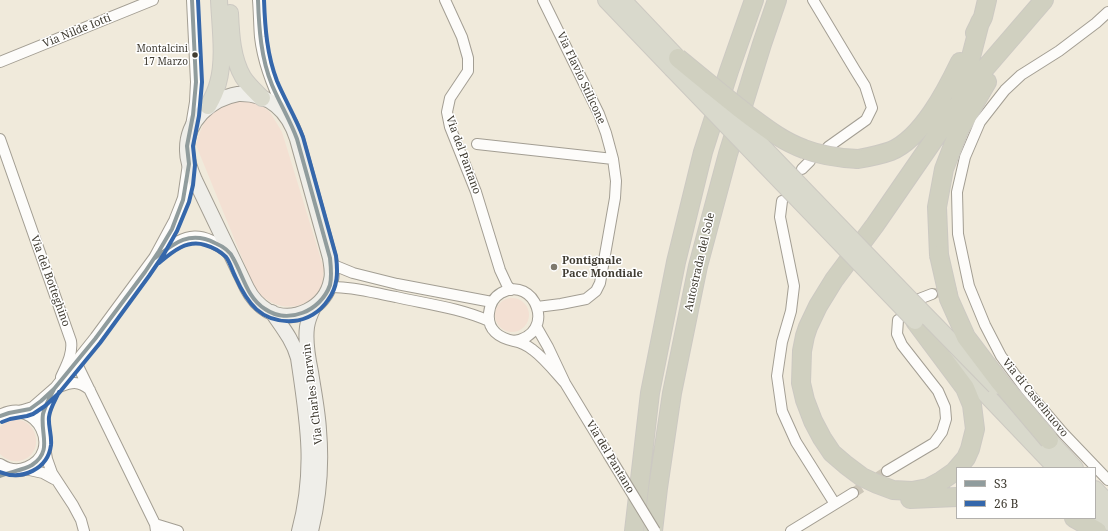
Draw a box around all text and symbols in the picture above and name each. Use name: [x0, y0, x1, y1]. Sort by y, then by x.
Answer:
street label: Via Nilde Iotti: [41, 11, 113, 51]
street label: Via Flavio Stilicone: [554, 30, 608, 126]
place label: Montalcini 17 Marzo: [136, 43, 188, 66]
marker: Montalcini 17 Marzo: [190, 50, 200, 60]
street label: Via del Pantano: [443, 114, 483, 196]
street label: Autostrada del Sole: [682, 211, 718, 313]
street label: Via del Botteghino: [27, 234, 73, 328]
place label: Pontignale Pace Mondiale: [562, 254, 643, 280]
marker: Pontignale Pace Mondiale: [549, 262, 559, 272]
street label: Via Charles Darwin: [300, 343, 326, 445]
street label: Via di Castelnuovo: [999, 356, 1071, 440]
street label: Via del Pantano: [583, 418, 637, 496]
legend: [956, 467, 1096, 519]
text: S3: [994, 475, 1007, 492]
text: 26 B: [994, 495, 1018, 512]

